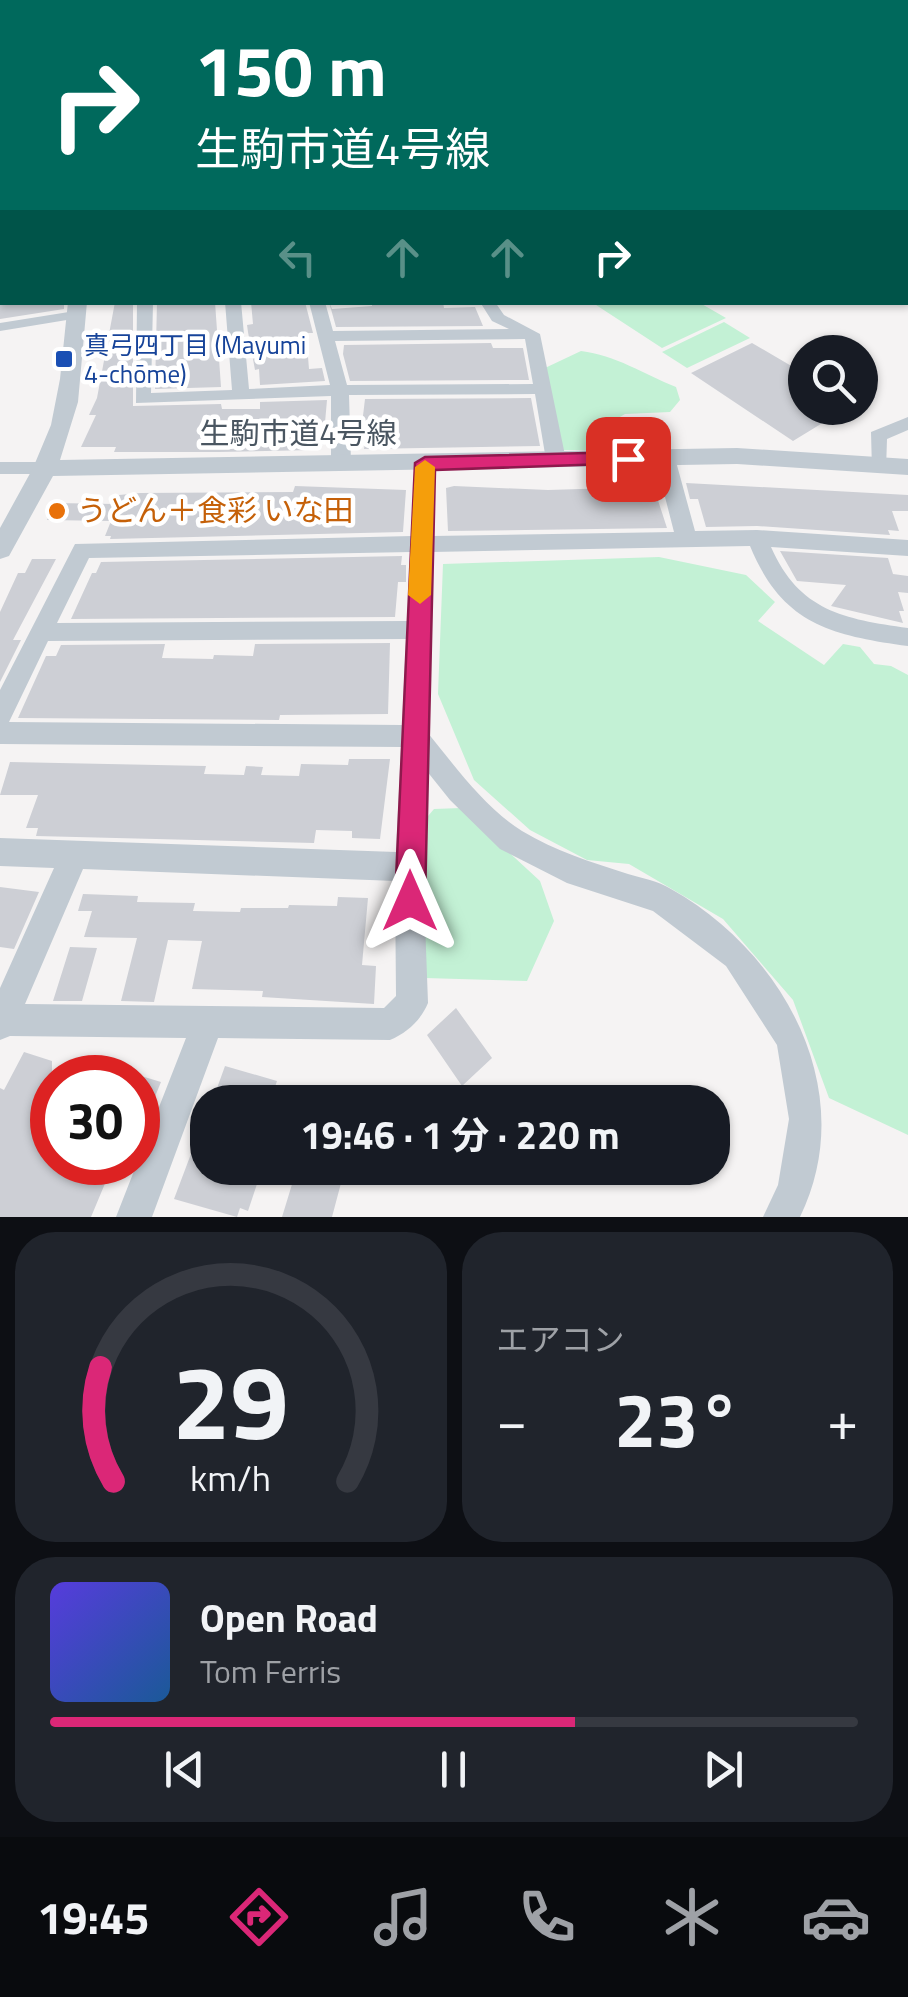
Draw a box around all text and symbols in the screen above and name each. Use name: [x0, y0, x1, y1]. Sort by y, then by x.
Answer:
text: 150 m: [195, 17, 387, 123]
icon: right: [30, 40, 160, 170]
text: 生駒市道4号線: [195, 114, 490, 182]
icon: left: [270, 230, 325, 285]
icon: ahead: [375, 230, 430, 285]
icon: ahead: [480, 230, 535, 285]
icon: right: [585, 230, 640, 285]
place label: 真弓四丁目 (Mayumi 4-chōme): [84, 326, 306, 393]
map controls: [788, 335, 878, 425]
button: search: [788, 335, 878, 425]
marker: 真弓四丁目 (Mayumi 4-chōme): [53, 348, 75, 370]
street label: 生駒市道4号線: [200, 410, 396, 456]
pin: [586, 417, 671, 502]
icon: arrive: [601, 432, 656, 487]
place label: うどん＋食彩 いな田: [77, 487, 354, 533]
marker: うどん＋食彩 いな田: [46, 500, 68, 522]
position arrow: [358, 849, 462, 953]
speed limit sign: 30: [30, 1055, 160, 1185]
text: 19:46 · 1 分 · 220 m: [300, 1106, 620, 1164]
text: エアコン: [497, 1315, 625, 1363]
text: 29: [173, 1321, 289, 1479]
text: 23°: [614, 1362, 740, 1476]
text: −: [497, 1378, 527, 1461]
text: +: [827, 1378, 858, 1461]
text: km/h: [190, 1450, 271, 1505]
text: Open Road: [200, 1589, 378, 1647]
text: Tom Ferris: [200, 1647, 341, 1695]
icon: previous: [157, 1742, 212, 1797]
icon: pause: [426, 1742, 481, 1797]
icon: next: [696, 1742, 751, 1797]
icon: directions: [224, 1882, 294, 1952]
icon: music: [368, 1882, 438, 1952]
icon: phone: [512, 1882, 582, 1952]
icon: climate: [657, 1882, 727, 1952]
icon: car: [801, 1882, 871, 1952]
text: 19:45: [37, 1883, 149, 1951]

